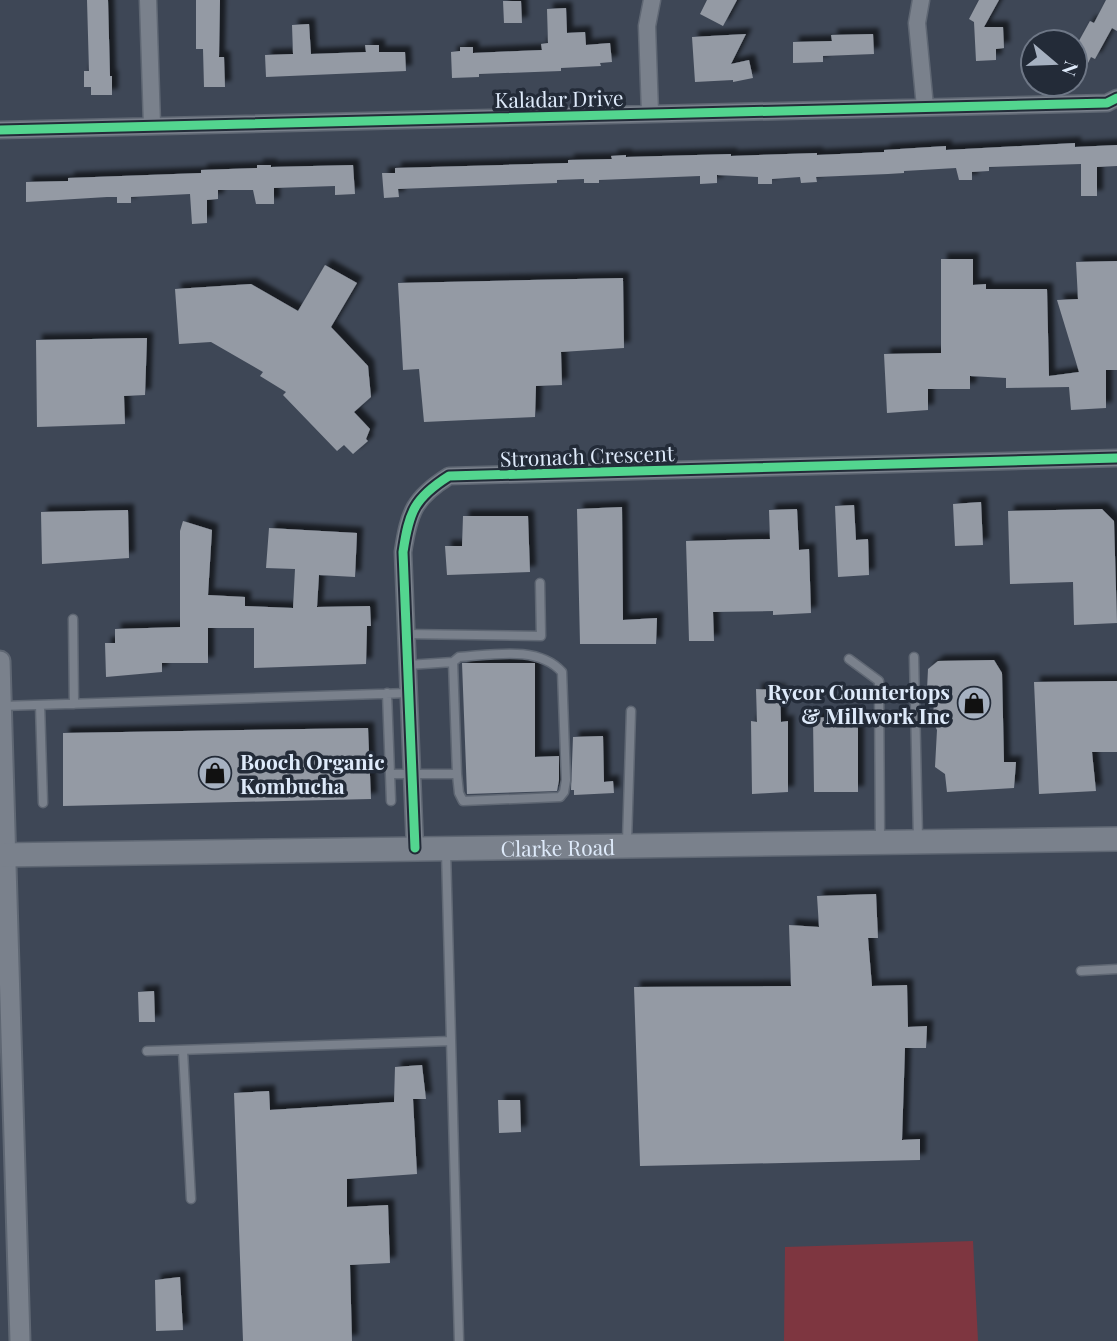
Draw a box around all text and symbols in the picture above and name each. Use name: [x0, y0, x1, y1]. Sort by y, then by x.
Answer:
north arrow: [1019, 28, 1089, 98]
text: N: [1056, 58, 1086, 80]
street label: Kaladar Drive: [494, 83, 624, 113]
street label: Stronach Crescent: [499, 438, 675, 472]
place label: Rycor Countertops & Millwork Inc: [767, 677, 950, 729]
shop icon: Rycor Countertops & Millwork Inc: [955, 684, 993, 722]
place label: Booch Organic Kombucha: [240, 747, 385, 799]
shop icon: Booch Organic Kombucha: [196, 754, 234, 792]
street label: Clarke Road: [500, 832, 615, 862]

